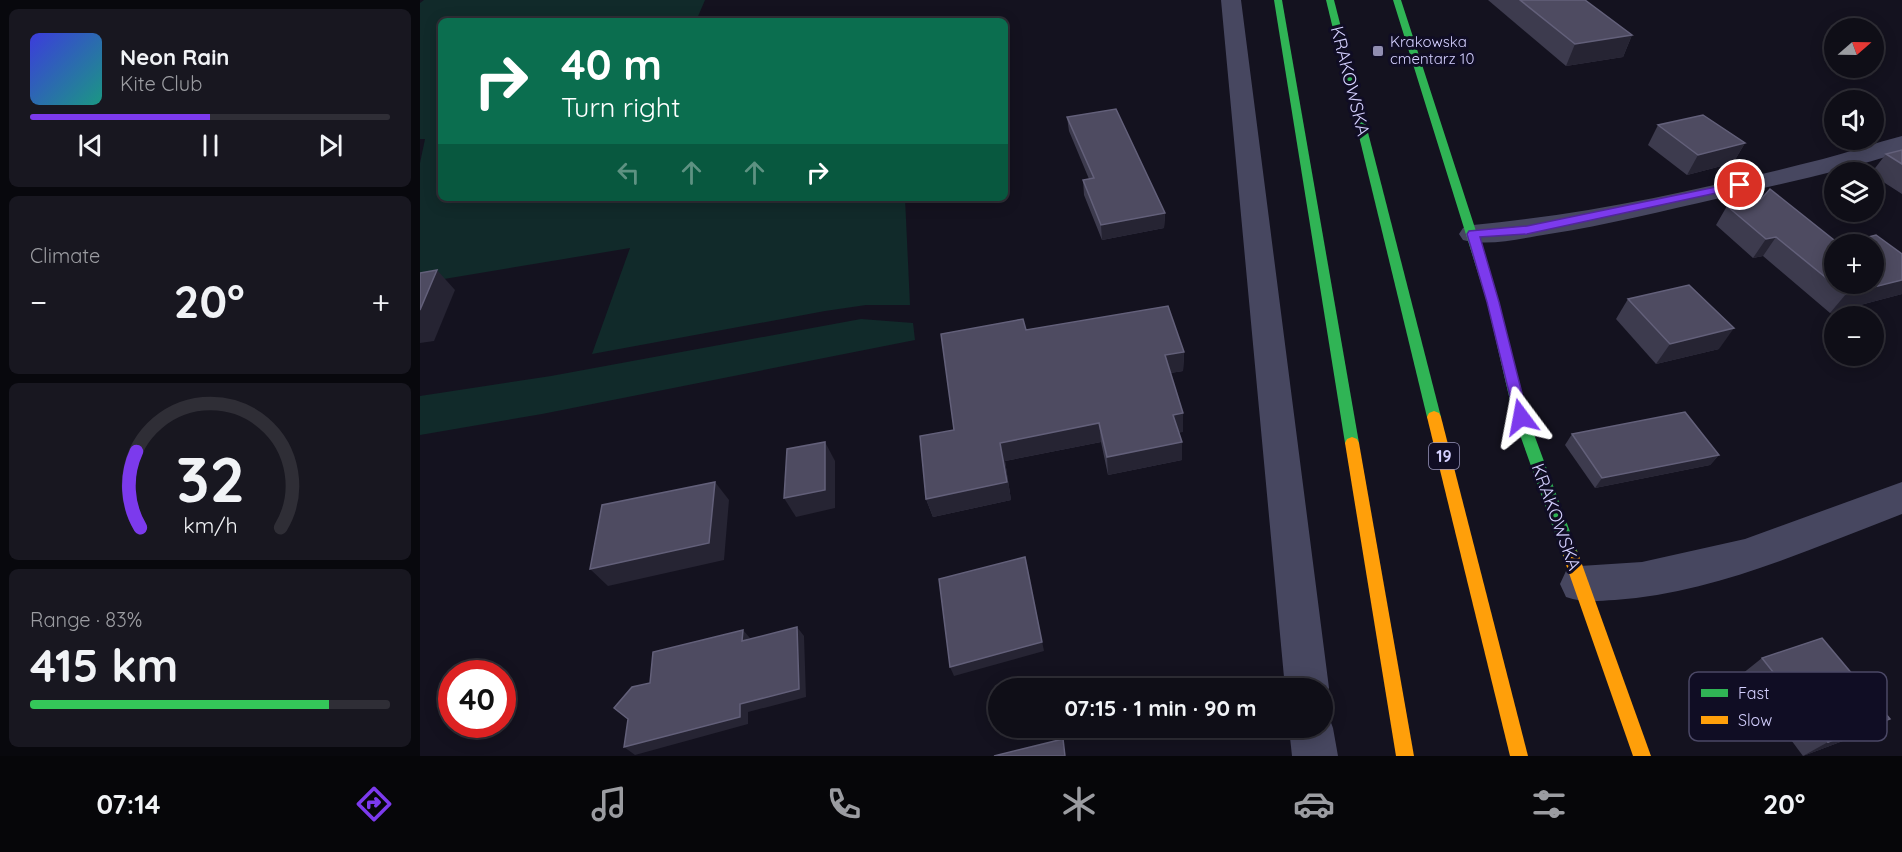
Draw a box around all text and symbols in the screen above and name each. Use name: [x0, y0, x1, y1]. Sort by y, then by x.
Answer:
north arrow: [1824, 18, 1884, 78]
map controls: [1824, 18, 1884, 366]
street label: KRAKOWSKA: [1326, 24, 1375, 138]
place label: Krakowska cmentarz 10: [1390, 32, 1474, 68]
text: 40 m: [561, 38, 662, 91]
icon: right: [462, 42, 540, 120]
text: Neon Rain: [120, 43, 229, 71]
marker: Krakowska cmentarz 10: [1371, 44, 1385, 58]
text: Kite Club: [120, 71, 202, 96]
text: Turn right: [561, 90, 680, 124]
button: sound: [1824, 90, 1884, 150]
icon: previous: [74, 129, 107, 162]
icon: pause: [194, 129, 227, 162]
icon: next: [314, 129, 347, 162]
icon: left: [612, 156, 645, 189]
icon: ahead: [675, 156, 708, 189]
icon: ahead: [738, 156, 771, 189]
icon: right: [801, 156, 834, 189]
pin: [1714, 159, 1765, 210]
button: layers: [1824, 162, 1884, 222]
icon: arrive: [1723, 168, 1756, 201]
button: +: [1824, 234, 1884, 294]
text: Climate: [30, 243, 100, 268]
text: 20°: [174, 273, 245, 329]
text: −: [30, 281, 47, 322]
text: +: [371, 281, 390, 322]
button: −: [1824, 306, 1884, 366]
position arrow: [1489, 385, 1553, 449]
text: 32: [175, 441, 245, 519]
road number: 19: [1429, 443, 1459, 469]
street label: KRAKOWSKA: [1526, 460, 1587, 574]
text: km/h: [183, 513, 237, 539]
text: Range · 83%: [30, 607, 142, 632]
text: 415 km: [30, 637, 178, 693]
speed limit sign: 40: [438, 660, 516, 738]
legend: [1689, 672, 1887, 741]
text: Fast: [1738, 683, 1769, 703]
text: 07:15 · 1 min · 90 m: [1064, 694, 1257, 722]
text: Slow: [1738, 710, 1772, 730]
icon: directions: [353, 783, 395, 825]
icon: music: [588, 783, 630, 825]
icon: phone: [823, 783, 865, 825]
icon: climate: [1058, 783, 1100, 825]
icon: car: [1293, 783, 1335, 825]
icon: filters: [1528, 783, 1570, 825]
text: 07:14: [96, 787, 161, 821]
text: 20°: [1763, 787, 1805, 821]

